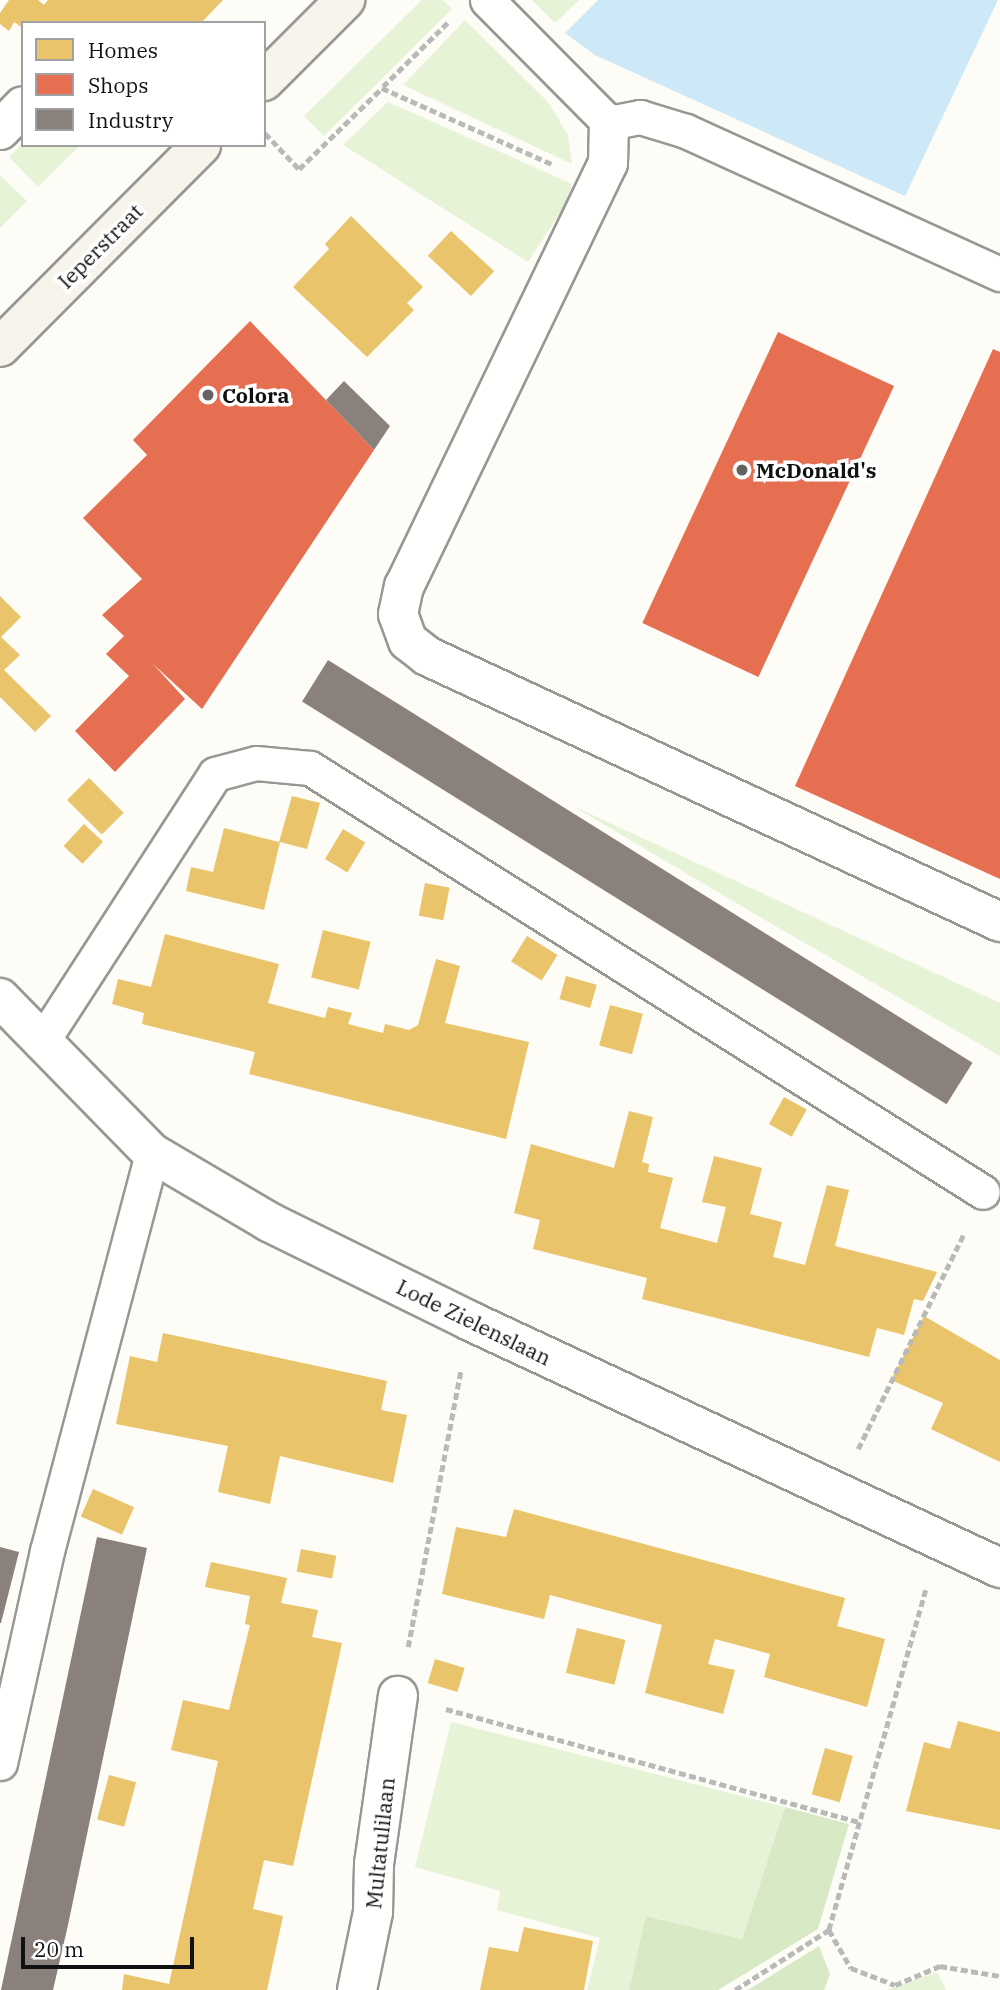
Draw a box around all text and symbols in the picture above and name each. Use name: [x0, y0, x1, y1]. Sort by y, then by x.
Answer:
legend: [21, 21, 266, 147]
text: Homes: [88, 36, 158, 64]
text: Shops: [88, 71, 148, 99]
text: Industry: [88, 106, 173, 134]
street label: Ieperstraat: [53, 199, 147, 293]
place label: Colora: [222, 382, 289, 408]
marker: Colora: [200, 387, 216, 403]
place label: McDonald's: [756, 457, 876, 483]
marker: McDonald's: [734, 462, 750, 478]
street label: Lode Zielenslaan: [393, 1274, 555, 1370]
street label: Multatulilaan: [361, 1776, 399, 1910]
scale bar: [24, 1924, 198, 1968]
text: 20 m: [34, 1935, 84, 1963]

